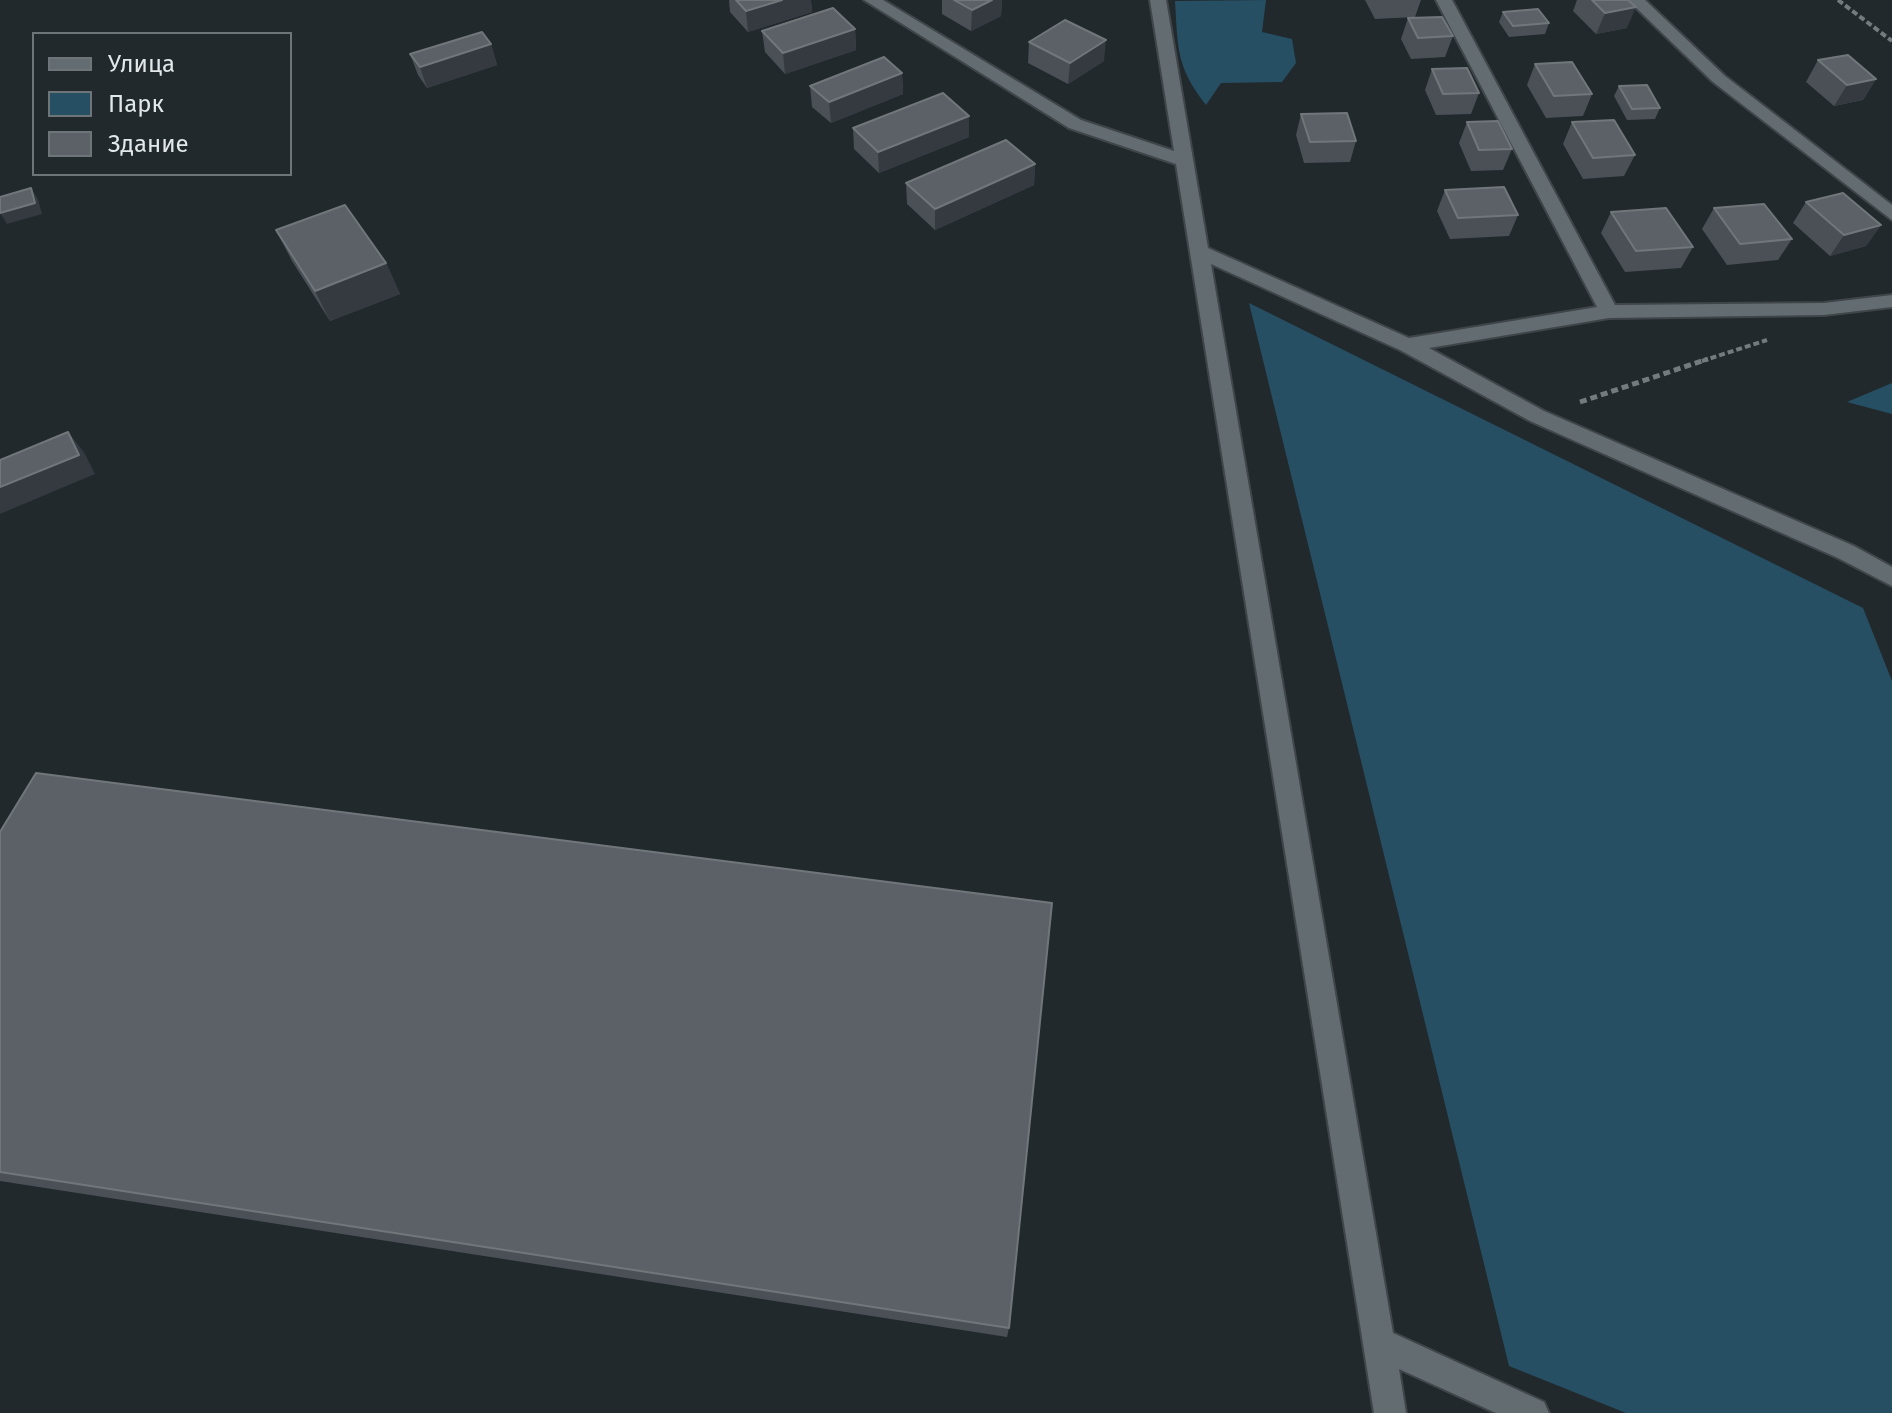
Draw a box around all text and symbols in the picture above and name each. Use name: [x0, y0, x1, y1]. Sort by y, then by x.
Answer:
legend: [32, 32, 292, 176]
text: Улица: [108, 50, 175, 78]
text: Парк: [108, 90, 164, 118]
text: Здание: [108, 130, 189, 158]

